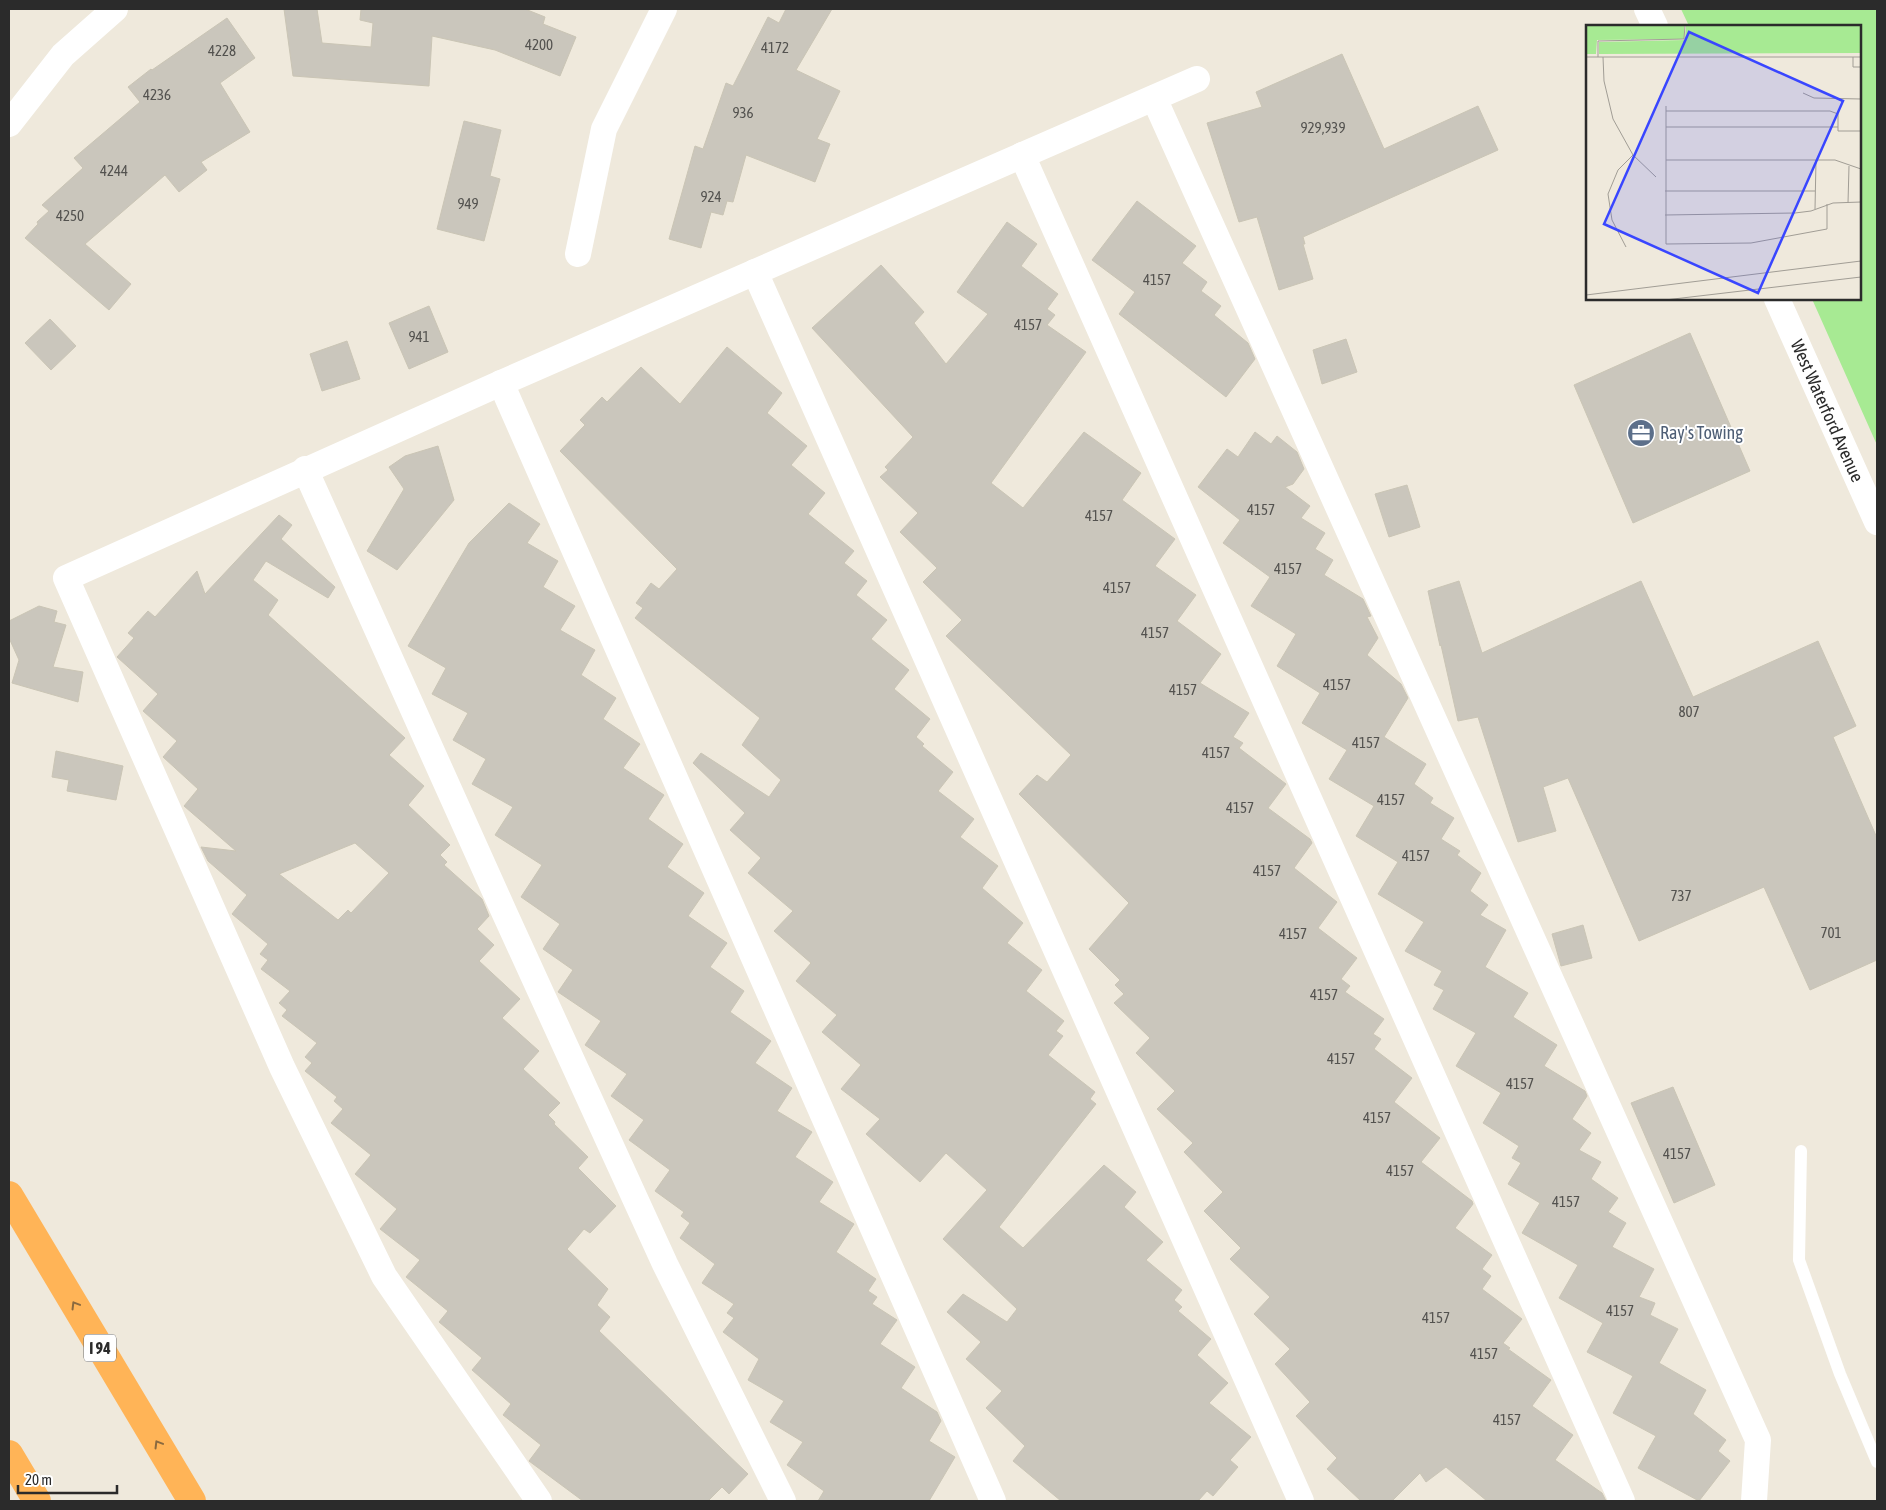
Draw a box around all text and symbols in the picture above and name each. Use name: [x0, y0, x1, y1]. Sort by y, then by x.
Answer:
inset map: [1586, 25, 1861, 300]
house number: 4200: [525, 36, 553, 53]
house number: 4172: [761, 39, 789, 56]
house number: 4228: [208, 42, 236, 59]
house number: 4236: [143, 86, 171, 103]
house number: 936: [732, 104, 754, 121]
house number: 929,939: [1301, 119, 1345, 136]
house number: 4244: [100, 162, 128, 179]
house number: 924: [700, 188, 722, 205]
house number: 949: [457, 195, 479, 212]
house number: 4250: [56, 207, 84, 224]
house number: 4157: [1143, 271, 1171, 288]
house number: 4157: [1014, 316, 1042, 333]
house number: 941: [408, 328, 430, 345]
street label: West Waterford Avenue: [1787, 336, 1868, 485]
office icon: Ray's Towing: [1626, 418, 1656, 448]
place label: Ray's Towing: [1660, 422, 1743, 443]
house number: 4157: [1247, 501, 1275, 518]
house number: 4157: [1085, 507, 1113, 524]
house number: 4157: [1274, 560, 1302, 577]
house number: 4157: [1103, 579, 1131, 596]
house number: 4157: [1141, 624, 1169, 641]
house number: 4157: [1323, 676, 1351, 693]
house number: 4157: [1169, 681, 1197, 698]
house number: 807: [1678, 703, 1700, 720]
house number: 4157: [1352, 734, 1380, 751]
house number: 4157: [1202, 744, 1230, 761]
house number: 4157: [1377, 791, 1405, 808]
house number: 4157: [1226, 799, 1254, 816]
house number: 4157: [1402, 847, 1430, 864]
house number: 4157: [1253, 862, 1281, 879]
house number: 737: [1670, 887, 1692, 904]
house number: 701: [1820, 924, 1842, 941]
house number: 4157: [1279, 925, 1307, 942]
house number: 4157: [1310, 986, 1338, 1003]
house number: 4157: [1327, 1050, 1355, 1067]
house number: 4157: [1506, 1075, 1534, 1092]
house number: 4157: [1363, 1109, 1391, 1126]
house number: 4157: [1663, 1145, 1691, 1162]
house number: 4157: [1386, 1162, 1414, 1179]
house number: 4157: [1552, 1193, 1580, 1210]
one-way arrow: [71, 1302, 81, 1311]
house number: 4157: [1606, 1302, 1634, 1319]
house number: 4157: [1422, 1309, 1450, 1326]
road number: I 94: [84, 1335, 116, 1362]
house number: 4157: [1470, 1345, 1498, 1362]
house number: 4157: [1493, 1411, 1521, 1428]
one-way arrow: [155, 1441, 165, 1450]
scale bar: [18, 1462, 116, 1494]
text: 20 m: [25, 1471, 52, 1488]

